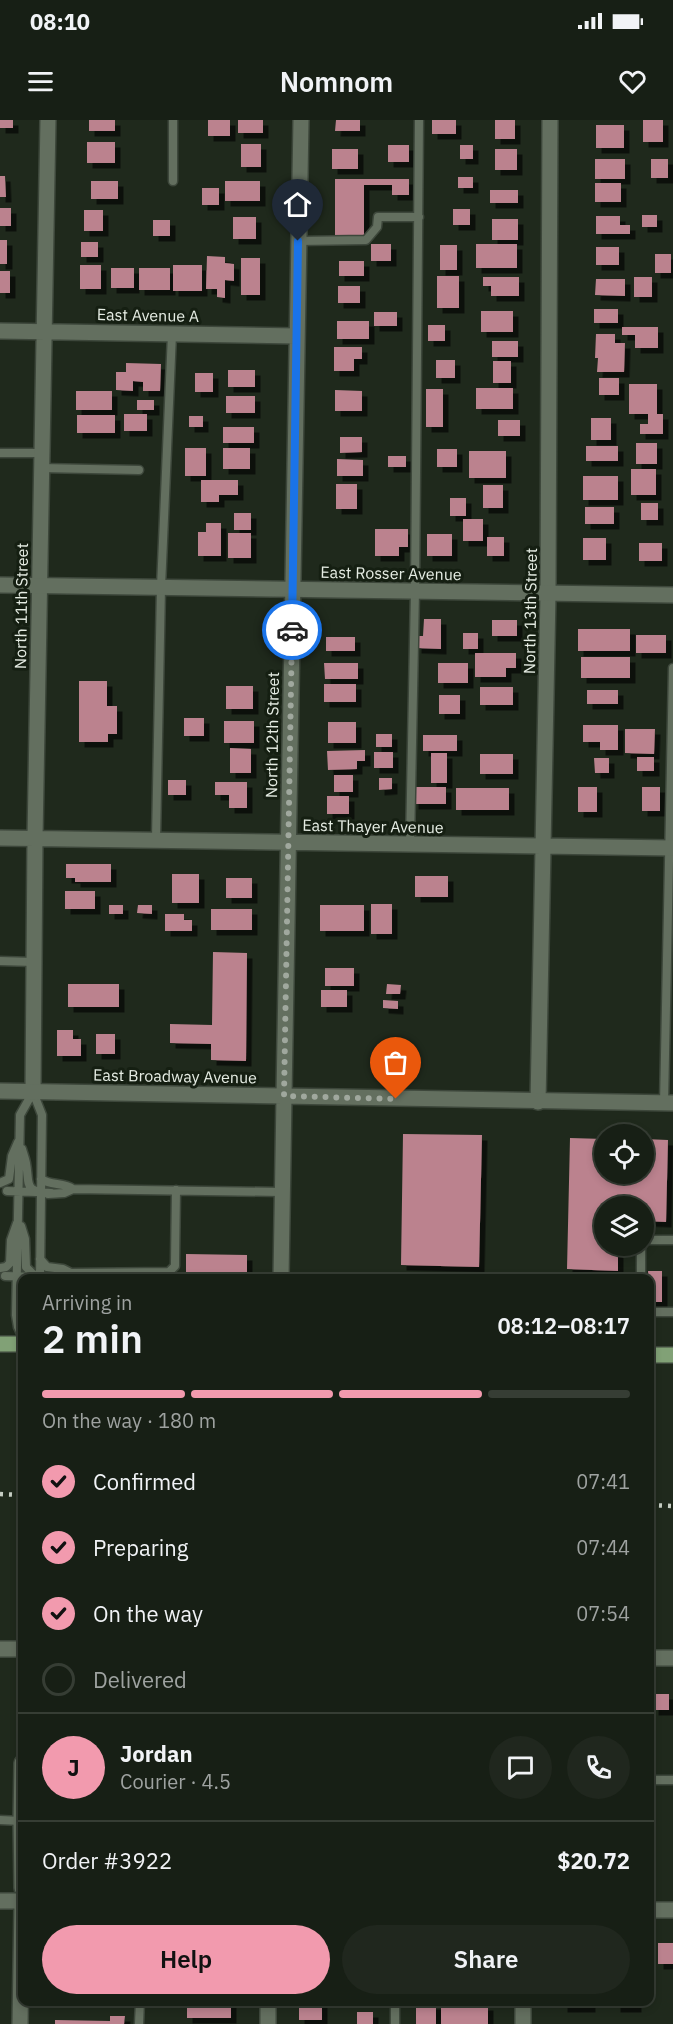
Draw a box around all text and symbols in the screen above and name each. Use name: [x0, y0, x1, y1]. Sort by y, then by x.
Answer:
text: 08:10: [30, 7, 90, 36]
text: Nomnom: [280, 64, 393, 99]
icon: menu: [24, 65, 57, 98]
icon: heart: [616, 65, 649, 98]
pin: [272, 179, 323, 241]
icon: home: [281, 188, 314, 221]
street label: East Avenue A: [97, 304, 199, 326]
street label: North 11th Street: [10, 543, 32, 669]
street label: North 13th Street: [519, 548, 541, 674]
street label: East Rosser Avenue: [320, 562, 462, 584]
courier: [262, 600, 322, 660]
icon: car: [276, 614, 309, 647]
street label: North 12th Street: [261, 672, 283, 798]
street label: East Thayer Avenue: [302, 815, 444, 837]
pin: [370, 1037, 421, 1099]
icon: bag: [379, 1046, 412, 1079]
street label: East Broadway Avenue: [93, 1065, 257, 1087]
map controls: [594, 1124, 654, 1256]
button: locate: [594, 1124, 654, 1184]
button: layers: [594, 1196, 654, 1256]
text: Arriving in: [42, 1289, 132, 1316]
text: 08:12–08:17: [497, 1311, 630, 1340]
text: 2 min: [42, 1313, 143, 1364]
text: On the way · 180 m: [42, 1407, 216, 1434]
icon: check: [42, 1465, 75, 1498]
text: Confirmed: [93, 1467, 196, 1496]
text: 07:41: [576, 1468, 630, 1495]
icon: check: [42, 1531, 75, 1564]
text: Preparing: [93, 1533, 188, 1562]
text: 07:44: [576, 1534, 630, 1561]
icon: check: [42, 1597, 75, 1630]
text: On the way: [93, 1599, 203, 1628]
text: 07:54: [576, 1600, 630, 1627]
text: Delivered: [93, 1665, 187, 1694]
button: chat: [489, 1736, 552, 1799]
button: phone: [567, 1736, 630, 1799]
text: Jordan: [120, 1739, 193, 1768]
text: J: [67, 1753, 80, 1782]
text: Courier · 4.5: [120, 1768, 231, 1795]
text: Order #3922: [42, 1846, 172, 1875]
text: $20.72: [557, 1846, 630, 1875]
button: Help: [42, 1925, 330, 1994]
button: Share: [342, 1925, 630, 1994]

